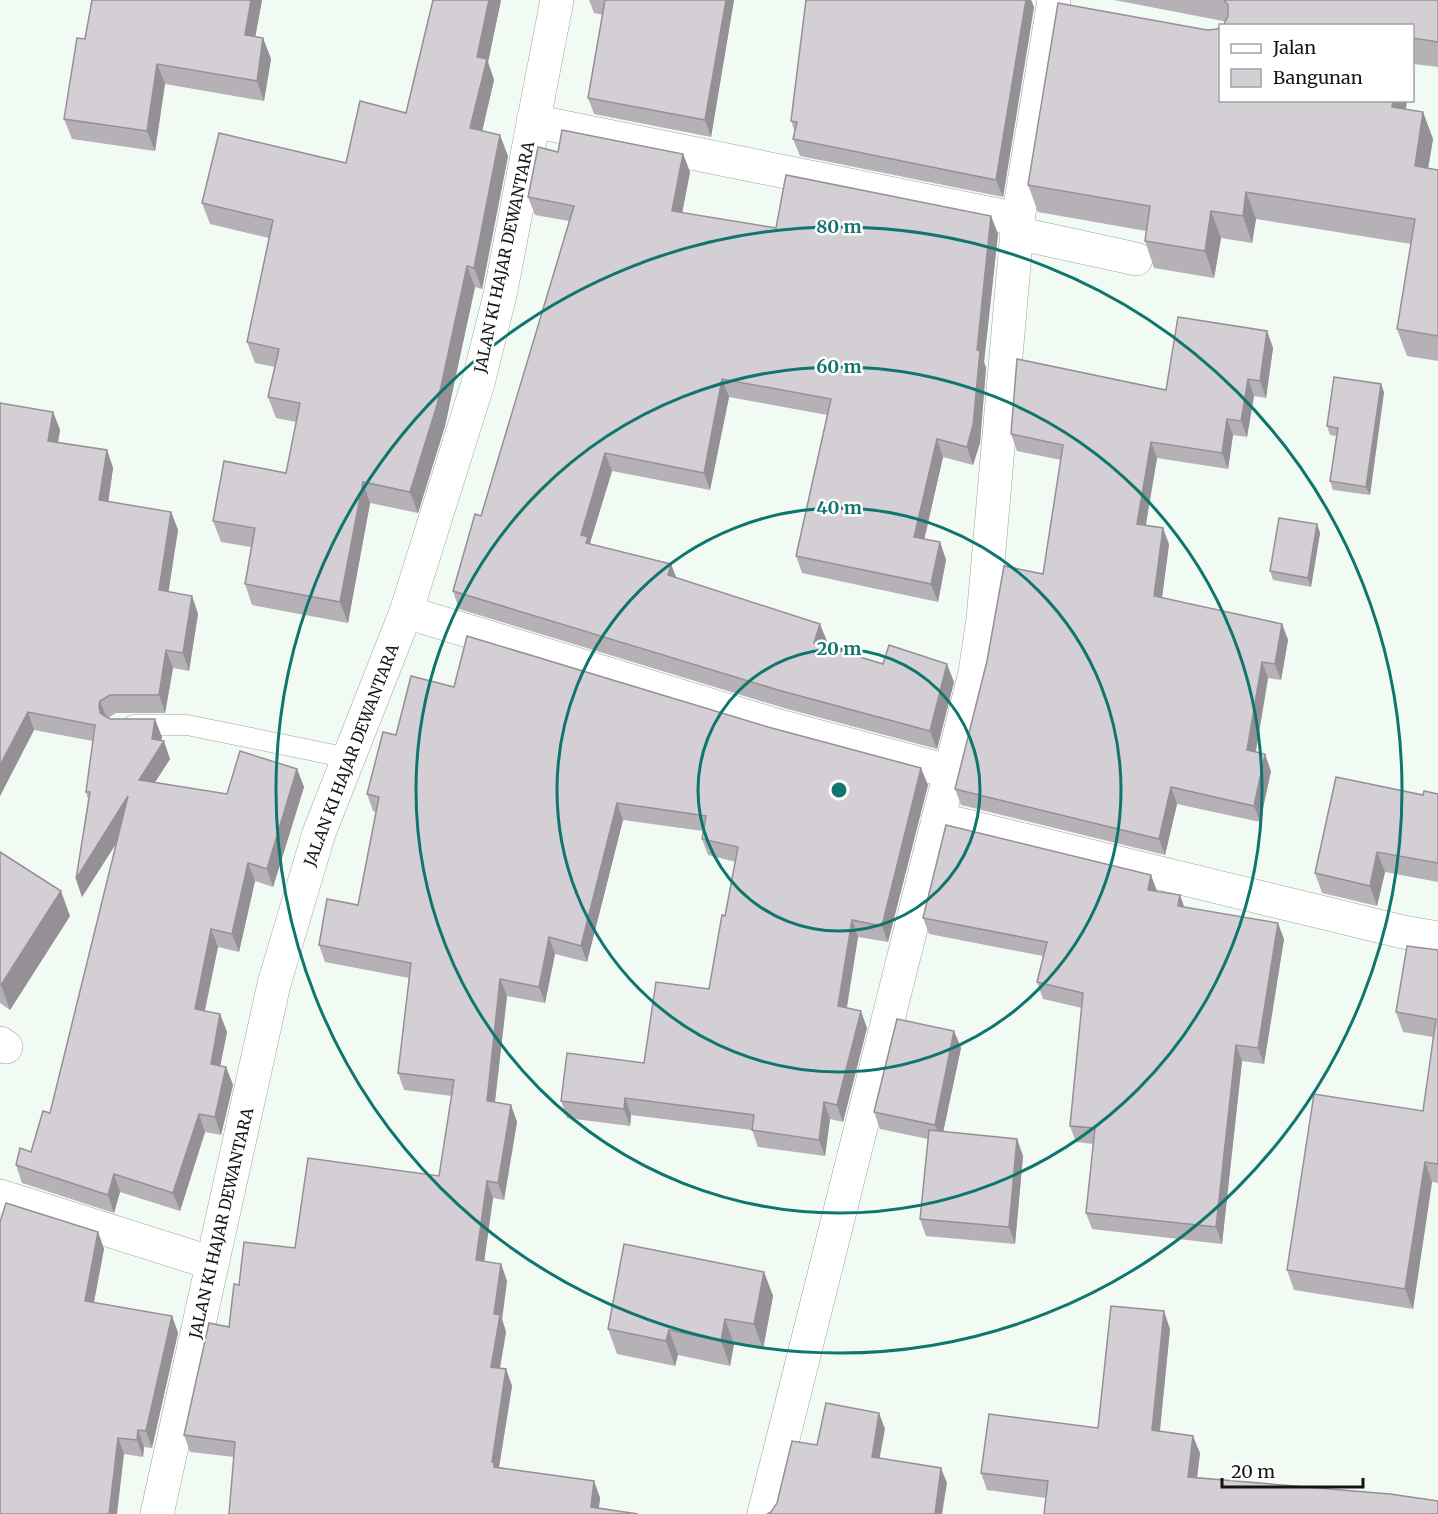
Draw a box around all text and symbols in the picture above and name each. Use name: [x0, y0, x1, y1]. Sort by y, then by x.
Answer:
legend: [1219, 24, 1414, 102]
text: Jalan: [1272, 36, 1316, 59]
text: Bangunan: [1273, 66, 1363, 89]
street label: JALAN KI HAJAR DEWANTARA: [469, 139, 539, 376]
text: 80 m: [816, 215, 862, 238]
text: 60 m: [816, 355, 862, 378]
text: 40 m: [816, 496, 862, 519]
text: 20 m: [817, 637, 861, 660]
street label: JALAN KI HAJAR DEWANTARA: [299, 640, 403, 870]
centre of rings: [829, 780, 849, 800]
street label: JALAN KI HAJAR DEWANTARA: [184, 1105, 257, 1341]
scale bar: [1222, 1451, 1363, 1489]
text: 20 m: [1231, 1460, 1275, 1483]

